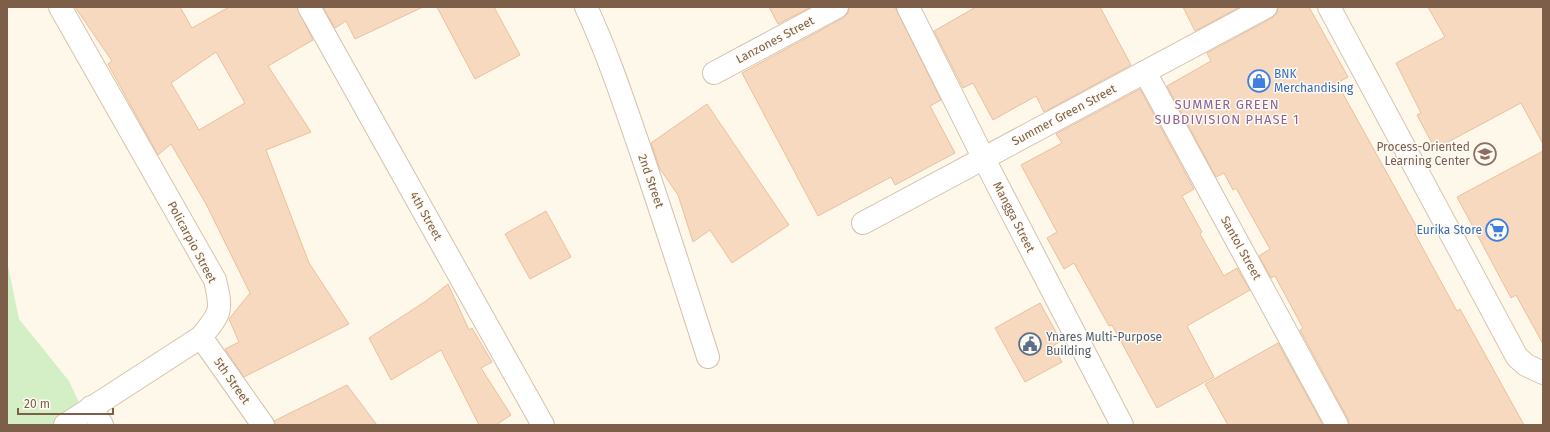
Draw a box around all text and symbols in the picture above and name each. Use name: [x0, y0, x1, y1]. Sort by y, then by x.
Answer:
street label: Lanzones Street: [734, 13, 817, 66]
place label: BNK Merchandising: [1274, 67, 1354, 95]
shop icon: BNK Merchandising: [1246, 68, 1272, 94]
street label: Summer Green Street: [1009, 81, 1119, 148]
district label: SUMMER GREEN SUBDIVISION PHASE 1: [1154, 97, 1300, 127]
place label: Process-Oriented Learning Center: [1376, 140, 1470, 168]
school or university icon: Process-Oriented Learning Center: [1472, 141, 1498, 167]
street label: 2nd Street: [635, 152, 667, 210]
street label: Mangga Street: [990, 179, 1038, 255]
street label: 4th Street: [407, 189, 445, 243]
street label: Policarpio Street: [165, 199, 220, 286]
street label: Santol Street: [1218, 214, 1265, 283]
supermarket icon: Eurika Store: [1484, 217, 1510, 243]
place label: Eurika Store: [1417, 223, 1482, 237]
place label: Ynares Multi-Purpose Building: [1046, 330, 1162, 358]
public building icon: Ynares Multi-Purpose Building: [1017, 331, 1043, 357]
street label: 5th Street: [211, 355, 253, 407]
scale bar: [18, 390, 113, 416]
text: 20 m: [24, 397, 50, 411]

